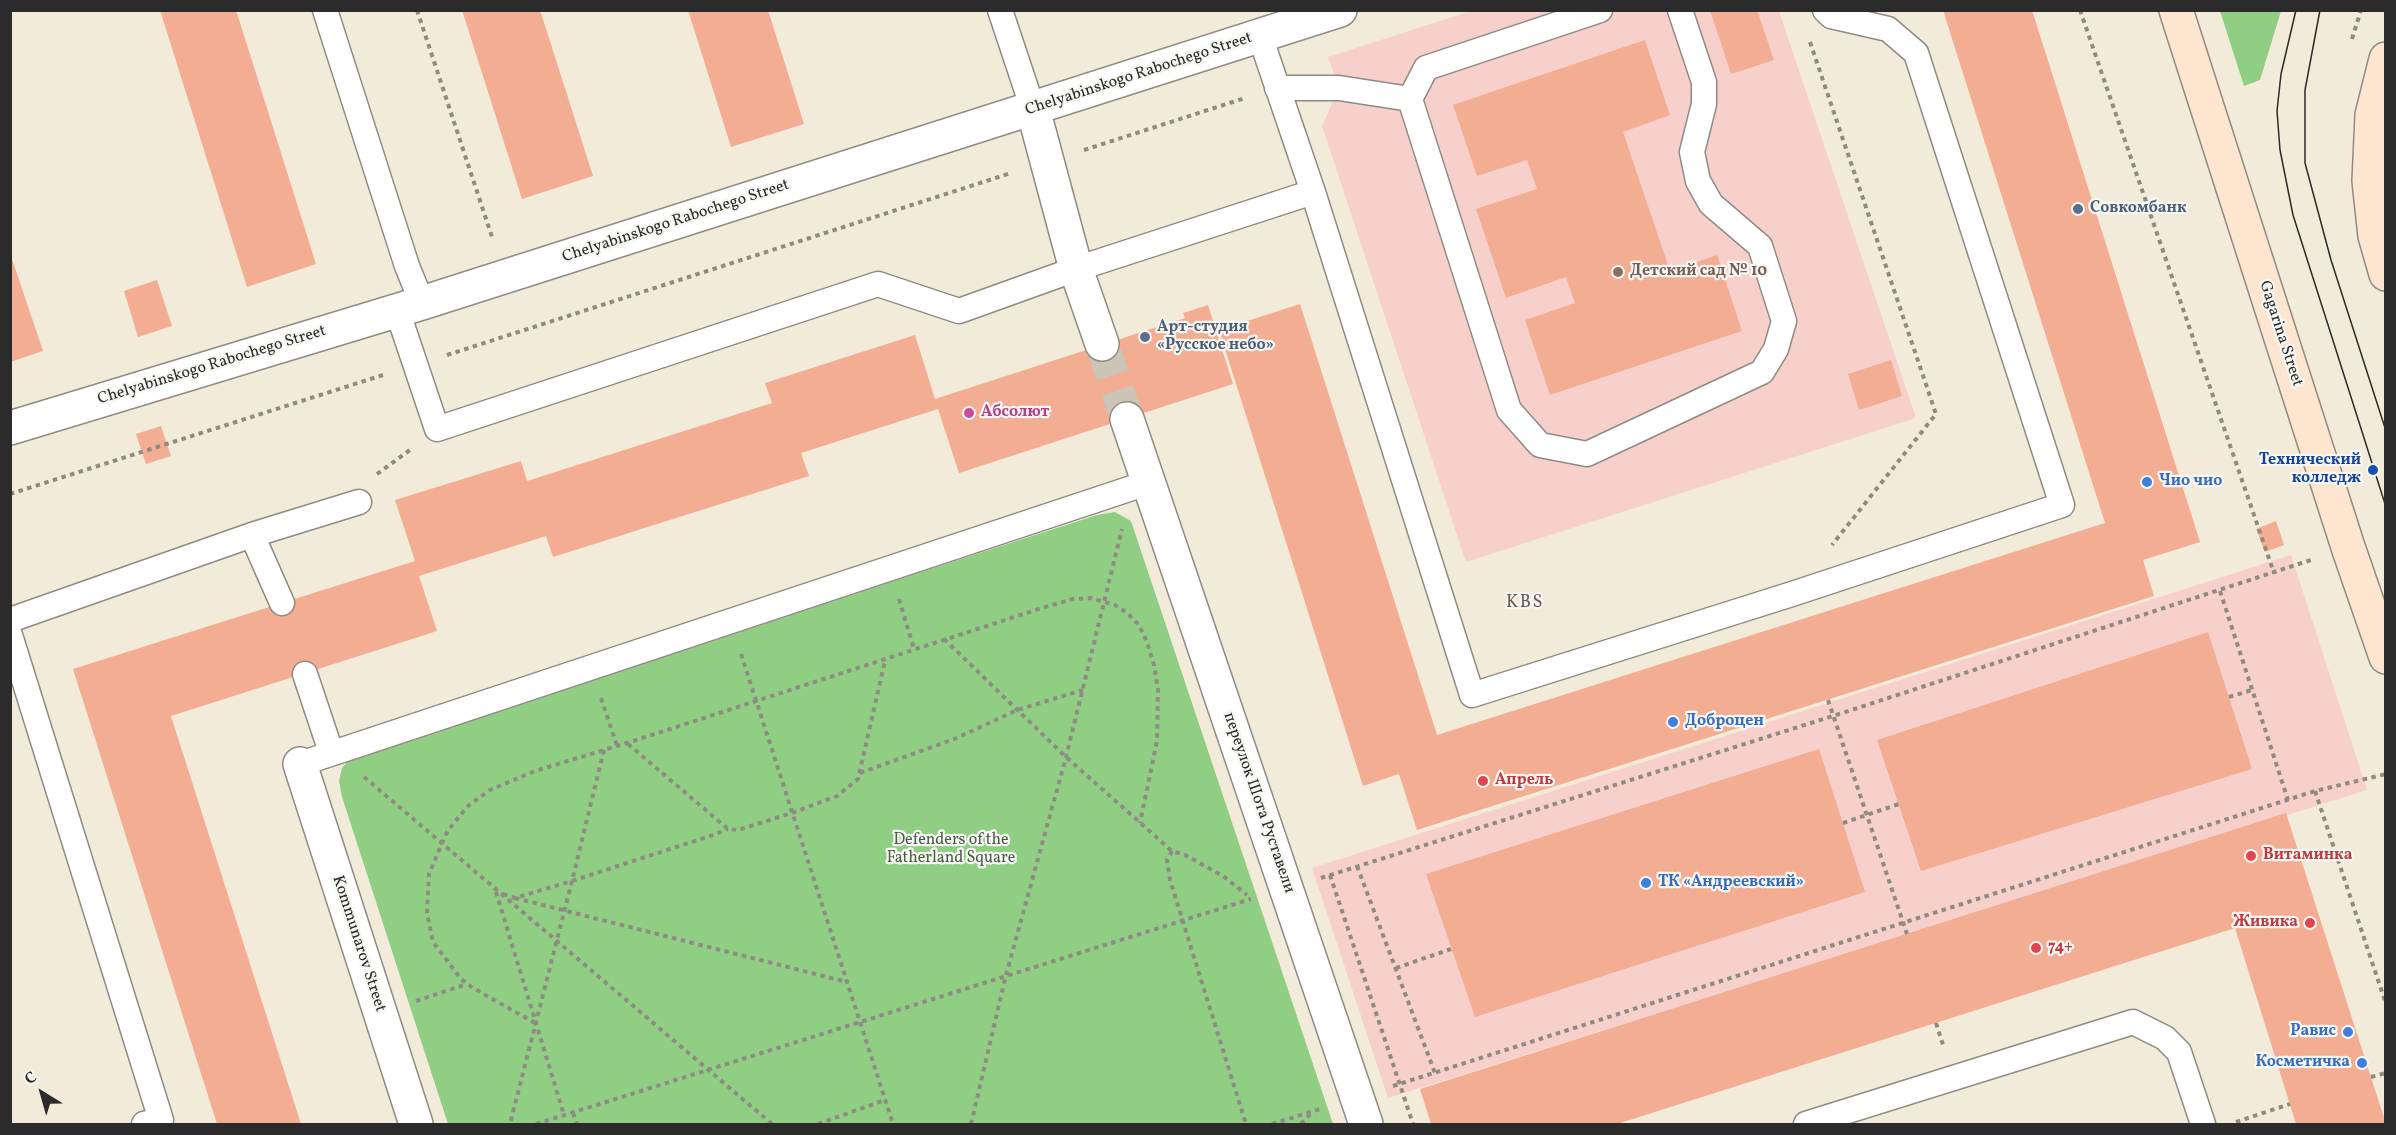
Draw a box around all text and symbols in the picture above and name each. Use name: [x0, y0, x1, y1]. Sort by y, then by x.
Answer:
street label: Chelyabinskogo Rabochego Street: [1023, 29, 1255, 121]
street label: Chelyabinskogo Rabochego Street: [560, 176, 792, 268]
place label: Совкомбанк: [2090, 199, 2187, 219]
marker: Совкомбанк: [2071, 202, 2085, 216]
place label: Детский сад № 10: [1630, 262, 1767, 282]
marker: Детский сад № 10: [1611, 265, 1625, 279]
street label: Gagarina Street: [2254, 279, 2306, 389]
place label: Арт-студия «Русское небо»: [1157, 318, 1274, 356]
street label: Chelyabinskogo Rabochego Street: [96, 322, 328, 410]
marker: Арт-студия «Русское небо»: [1138, 330, 1152, 344]
place label: Абсолют: [981, 403, 1049, 423]
marker: Абсолют: [962, 406, 976, 420]
place label: Технический колледж: [2259, 451, 2361, 489]
marker: Технический колледж: [2366, 463, 2380, 477]
place label: Чио чио: [2159, 472, 2222, 492]
marker: Чио чио: [2140, 475, 2154, 489]
district label: KBS: [1506, 593, 1544, 615]
street label: переулок Шота Руставели: [1218, 710, 1298, 896]
place label: Доброцен: [1685, 712, 1764, 732]
marker: Доброцен: [1666, 715, 1680, 729]
place label: Апрель: [1495, 771, 1553, 791]
marker: Апрель: [1476, 774, 1490, 788]
park label: Defenders of the Fatherland Square: [887, 831, 1015, 869]
place label: Витаминка: [2263, 846, 2352, 866]
marker: Витаминка: [2244, 849, 2258, 863]
street label: Kommunarov Street: [327, 873, 389, 1015]
place label: ТК «Андреевский»: [1658, 873, 1804, 893]
marker: ТК «Андреевский»: [1639, 876, 1653, 890]
place label: Живика: [2233, 913, 2298, 933]
marker: Живика: [2303, 916, 2317, 930]
place label: 74+: [2048, 938, 2073, 958]
marker: 74+: [2029, 941, 2043, 955]
place label: Равис: [2290, 1022, 2336, 1042]
marker: Равис: [2341, 1025, 2355, 1039]
place label: Косметичка: [2256, 1053, 2350, 1073]
marker: Косметичка: [2355, 1056, 2369, 1070]
north arrow: [12, 1063, 72, 1123]
text: С: [20, 1067, 42, 1091]

